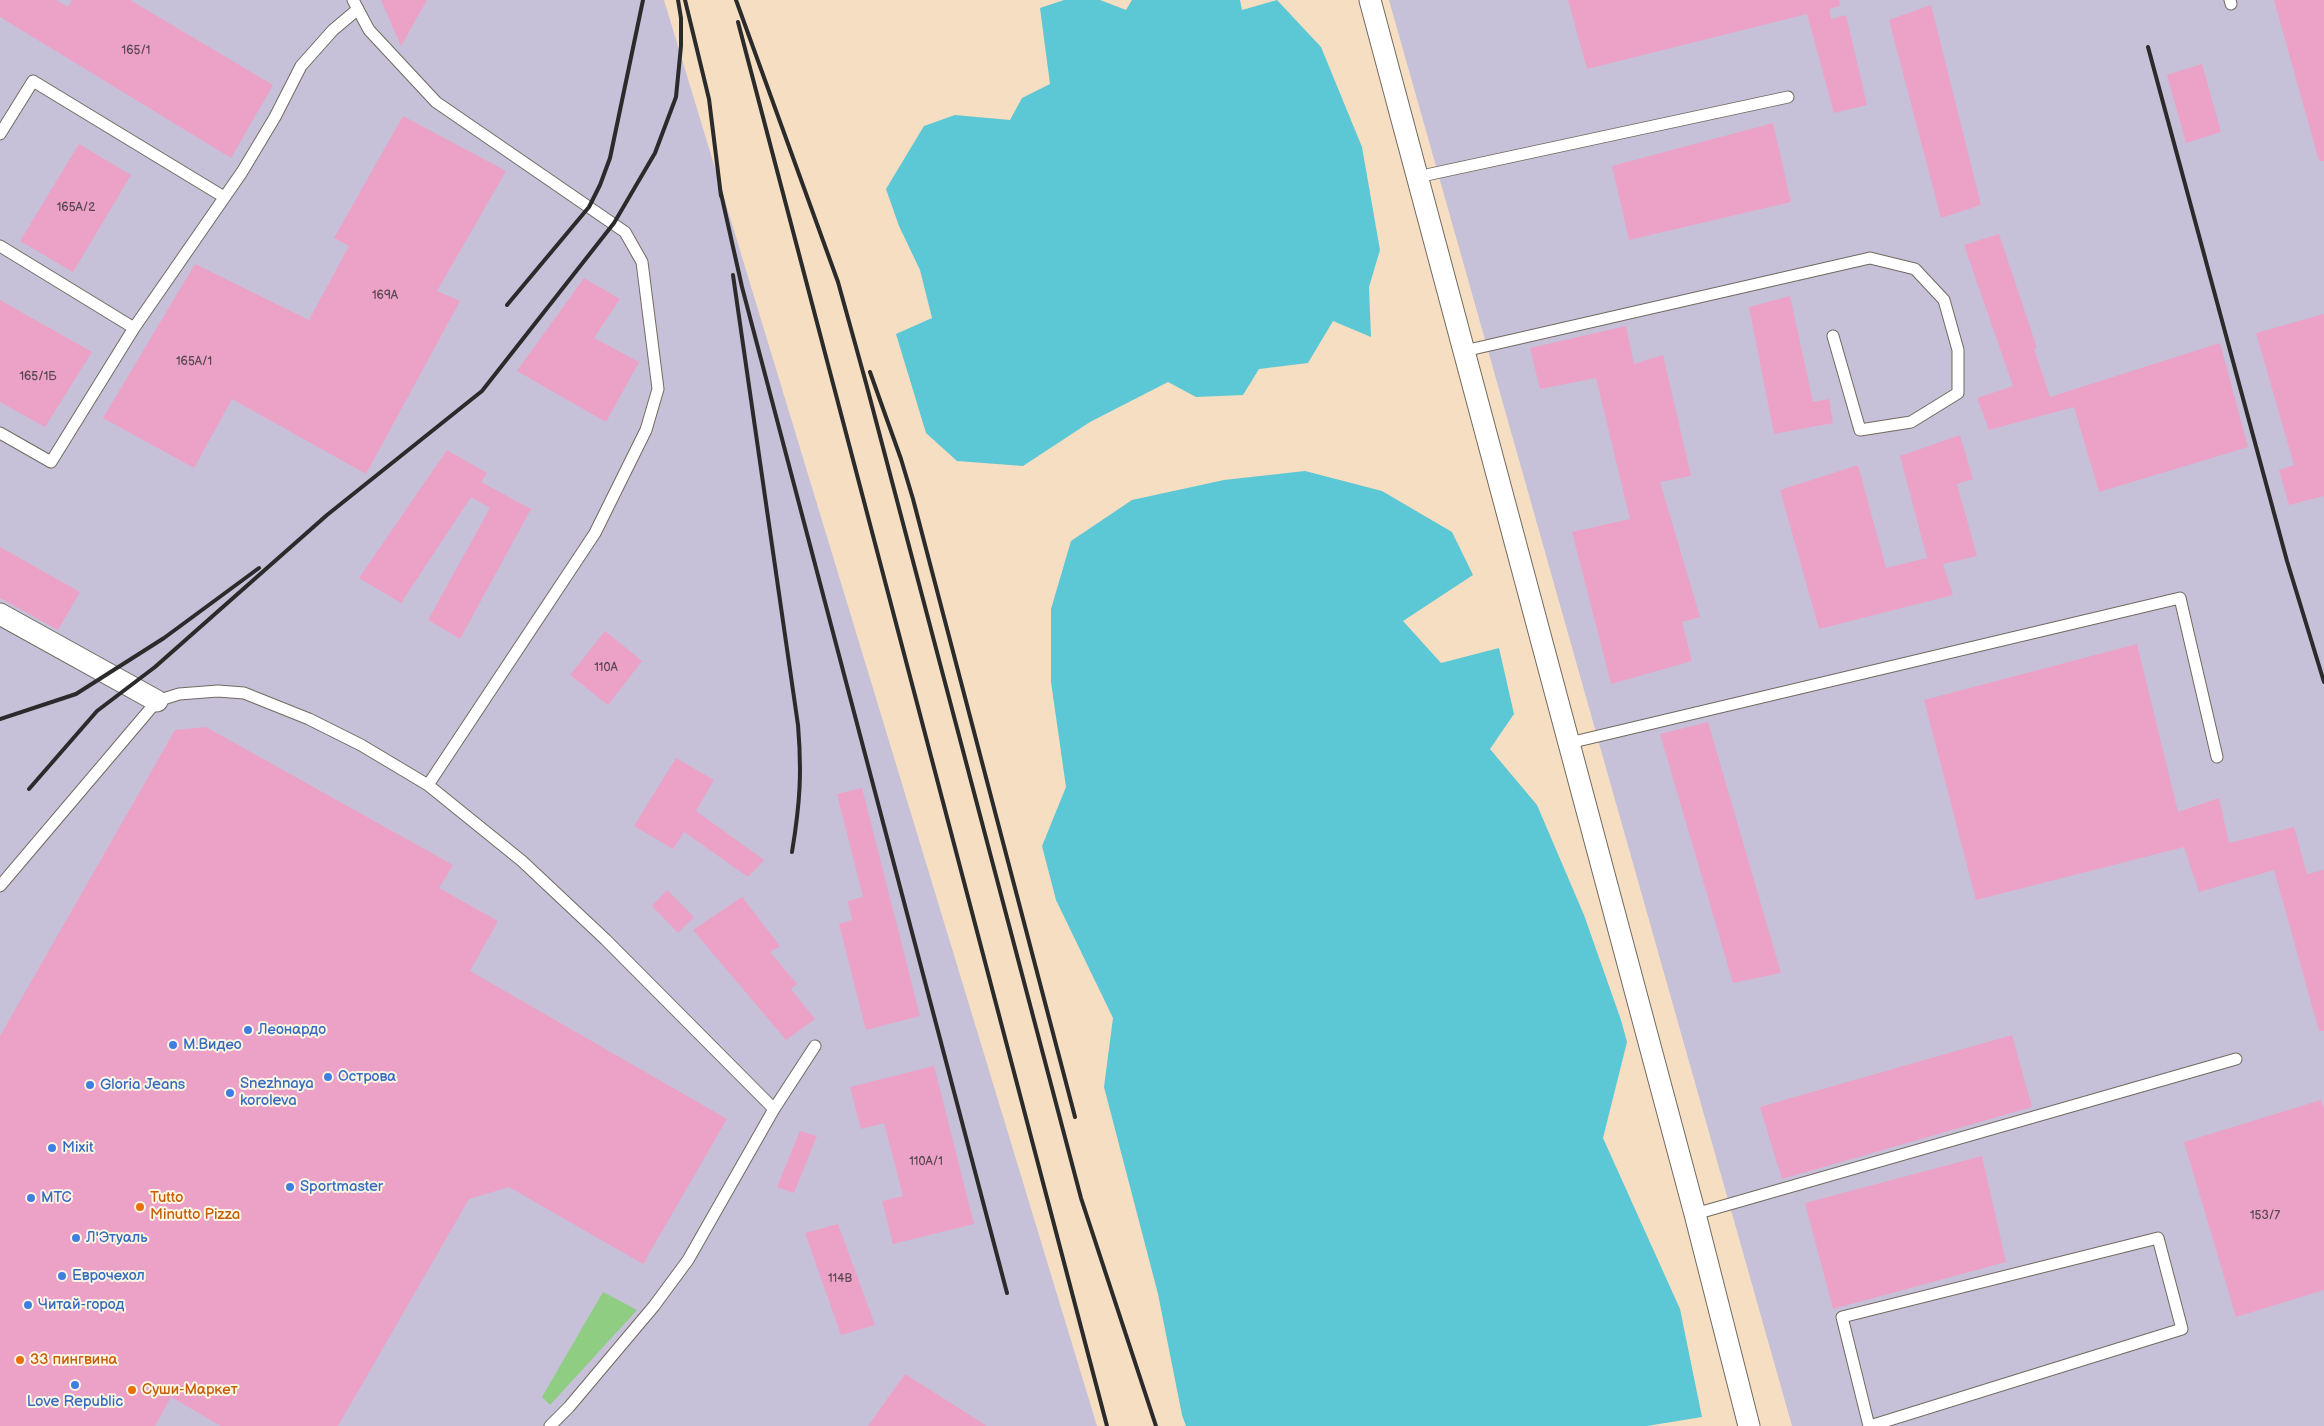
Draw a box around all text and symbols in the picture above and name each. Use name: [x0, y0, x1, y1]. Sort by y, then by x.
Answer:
house number: 165/1: [122, 44, 150, 58]
house number: 165А/2: [57, 201, 95, 215]
house number: 169А: [372, 289, 398, 303]
house number: 165А/1: [176, 355, 212, 369]
house number: 165/1Б: [19, 370, 57, 384]
house number: 110А: [594, 661, 618, 675]
place label: Леонардо: [258, 1021, 326, 1039]
marker: Леонардо: [242, 1024, 254, 1036]
place label: М.Видео: [183, 1036, 242, 1054]
marker: М.Видео: [167, 1039, 179, 1051]
place label: Острова: [338, 1068, 396, 1086]
marker: Острова: [322, 1071, 334, 1083]
place label: Snezhnaya koroleva: [240, 1075, 314, 1110]
place label: Gloria Jeans: [100, 1076, 185, 1094]
marker: Gloria Jeans: [84, 1079, 96, 1091]
marker: Snezhnaya koroleva: [224, 1087, 236, 1099]
place label: Mixit: [62, 1139, 94, 1157]
marker: Mixit: [46, 1142, 58, 1154]
house number: 110А/1: [909, 1155, 943, 1169]
place label: Sportmaster: [300, 1178, 383, 1196]
marker: Sportmaster: [284, 1181, 296, 1193]
place label: МТС: [41, 1189, 72, 1207]
place label: Tutto Minutto Pizza: [150, 1189, 240, 1224]
marker: МТС: [25, 1192, 37, 1204]
marker: Tutto Minutto Pizza: [134, 1201, 146, 1213]
house number: 153/7: [2250, 1209, 2280, 1223]
place label: Л'Этуаль: [86, 1229, 148, 1247]
marker: Л'Этуаль: [70, 1232, 82, 1244]
place label: Еврочехол: [72, 1267, 145, 1285]
marker: Еврочехол: [56, 1270, 68, 1282]
house number: 114В: [828, 1272, 852, 1286]
place label: Читай-город: [38, 1296, 124, 1314]
marker: Читай-город: [22, 1299, 34, 1311]
place label: 33 пингвина: [30, 1351, 117, 1369]
marker: 33 пингвина: [14, 1354, 26, 1366]
marker: Love Republic: [69, 1379, 81, 1391]
place label: Суши-Маркет: [142, 1381, 238, 1399]
marker: Суши-Маркет: [126, 1384, 138, 1396]
place label: Love Republic: [27, 1393, 123, 1411]

